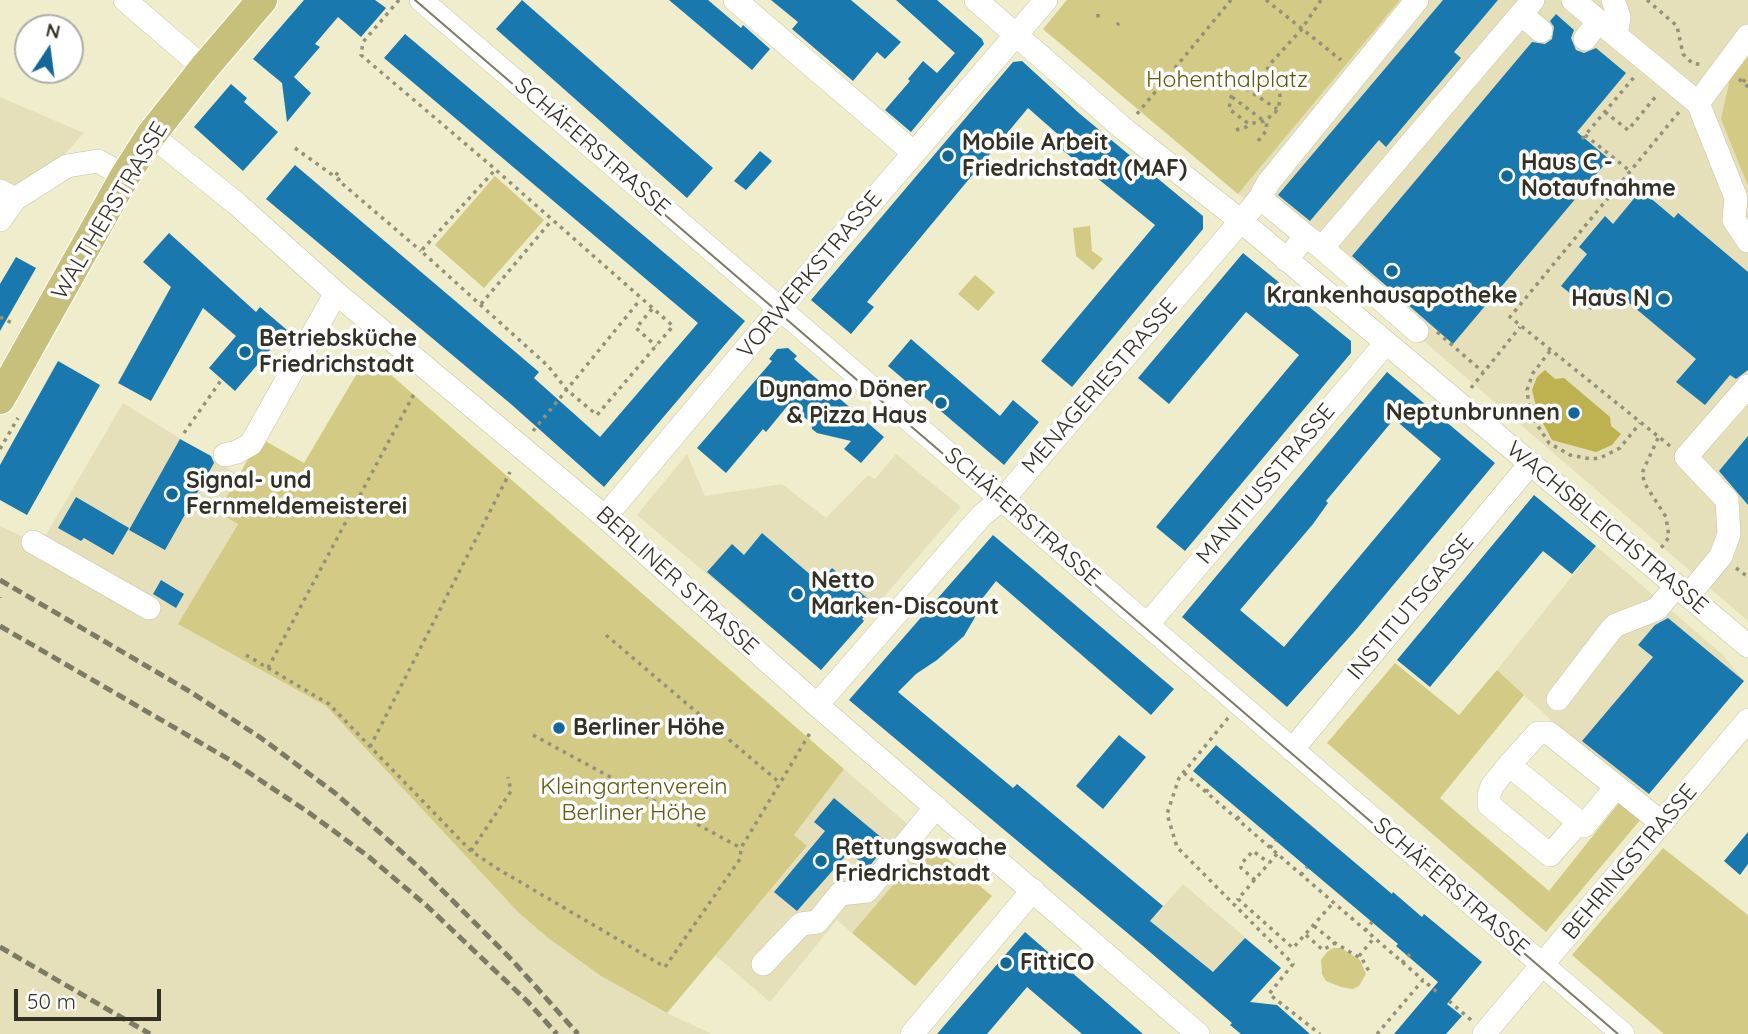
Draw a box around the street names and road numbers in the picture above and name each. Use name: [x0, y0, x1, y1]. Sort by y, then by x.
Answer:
street label: SCHÄFERSTRASSE: [509, 72, 675, 222]
street label: WALTHERSTRASSE: [46, 117, 174, 305]
street label: VORWERKSTRASSE: [732, 186, 888, 364]
street label: MENAGERIESTRASSE: [1016, 293, 1184, 479]
street label: MANITIUSSTRASSE: [1191, 398, 1341, 570]
street label: WACHSBLEICHSTRASSE: [1501, 436, 1713, 620]
street label: SCHÄFERSTRASSE: [939, 442, 1105, 592]
street label: BERLINER STRASSE: [590, 501, 764, 661]
street label: INSTITUTSGASSE: [1342, 528, 1480, 686]
street label: BEHRINGSTRASSE: [1557, 779, 1703, 945]
street label: SCHÄFERSTRASSE: [1368, 812, 1534, 962]

